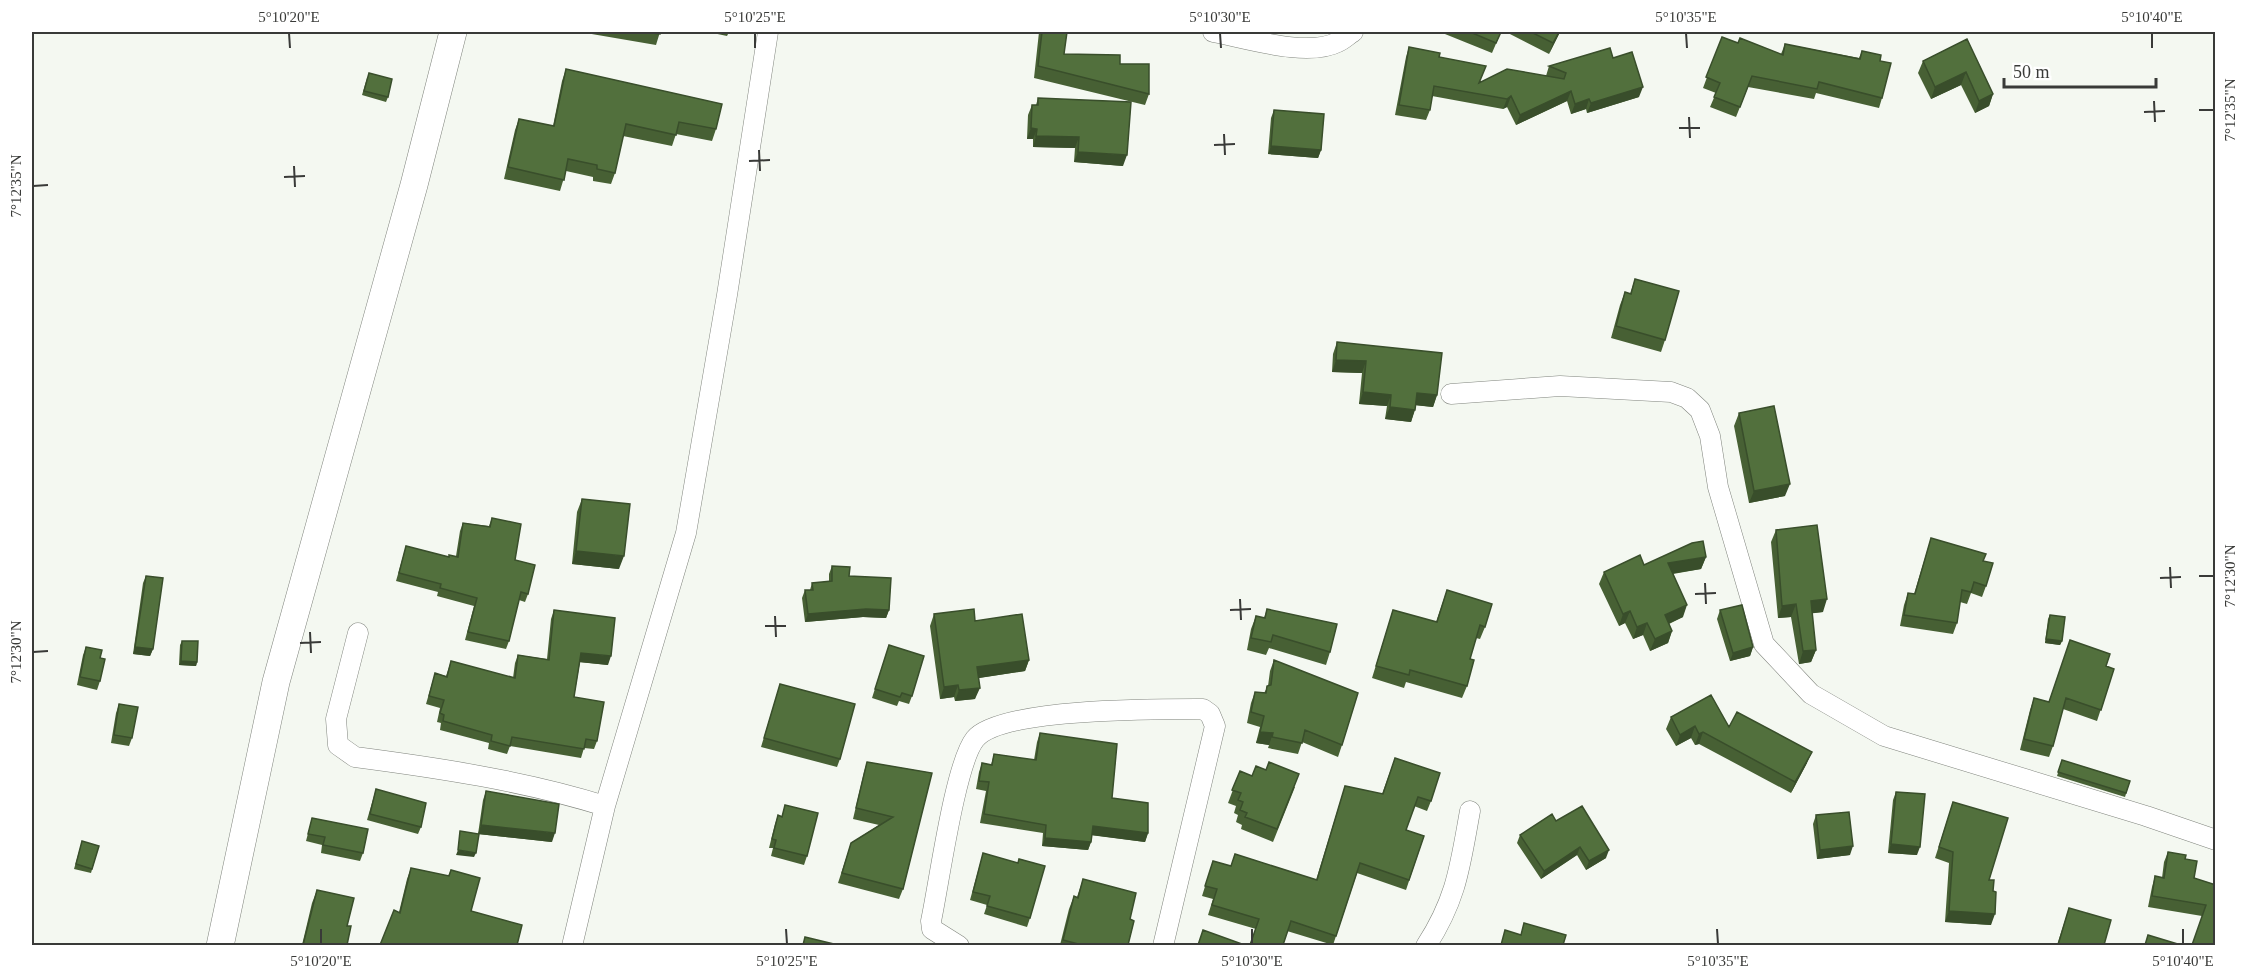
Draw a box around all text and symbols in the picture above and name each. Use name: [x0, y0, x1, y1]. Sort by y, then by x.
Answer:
text: 5°10'20"E: [258, 9, 320, 25]
text: 5°10'25"E: [724, 9, 786, 25]
text: 5°10'30"E: [1189, 9, 1251, 25]
text: 5°10'35"E: [1655, 9, 1717, 25]
text: 5°10'40"E: [2121, 9, 2183, 25]
scale bar: [2004, 51, 2156, 89]
text: 50 m: [2013, 62, 2050, 82]
text: 7°12'35"N: [2222, 78, 2238, 142]
text: 7°12'35"N: [8, 154, 24, 218]
text: 7°12'30"N: [2222, 544, 2238, 608]
text: 7°12'30"N: [8, 620, 24, 684]
text: 5°10'20"E: [290, 953, 352, 969]
text: 5°10'25"E: [756, 953, 818, 969]
text: 5°10'30"E: [1221, 953, 1283, 969]
text: 5°10'35"E: [1687, 953, 1749, 969]
text: 5°10'40"E: [2152, 953, 2214, 969]

